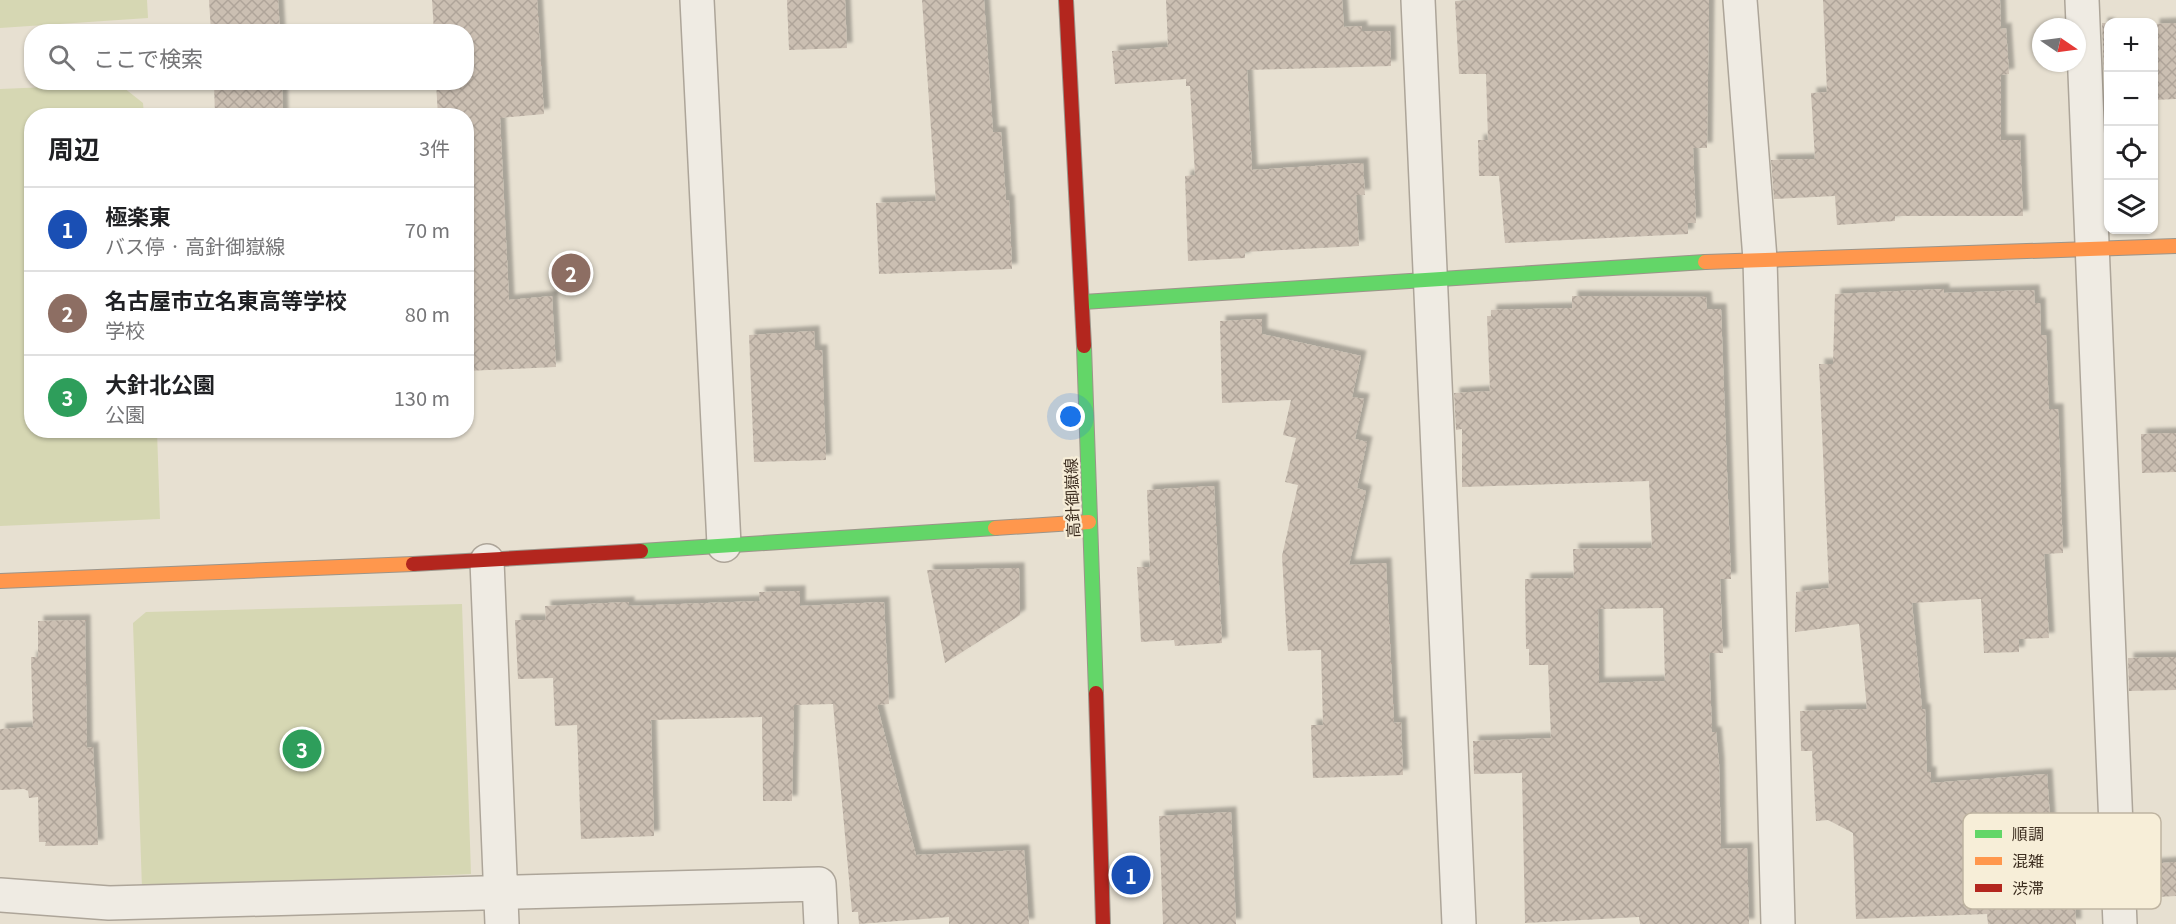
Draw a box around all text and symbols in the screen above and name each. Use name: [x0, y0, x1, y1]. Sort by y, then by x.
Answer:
north arrow: [2032, 18, 2086, 72]
map controls: [2104, 18, 2158, 234]
button: +: [2104, 18, 2158, 72]
search box: [24, 24, 474, 90]
icon: search: [45, 41, 78, 74]
text: ここで検索: [93, 41, 203, 73]
button: −: [2104, 72, 2158, 126]
button: locate: [2104, 126, 2158, 180]
text: 周辺: [48, 129, 100, 166]
text: 3件: [419, 133, 450, 162]
button: layers: [2104, 180, 2158, 234]
text: 極楽東: [105, 199, 171, 231]
text: 1: [62, 215, 73, 244]
text: 70 m: [405, 215, 450, 244]
text: バス停 · 高針御嶽線: [105, 231, 285, 260]
pin: 2: [552, 250, 590, 296]
text: 名古屋市立名東高等学校: [105, 283, 347, 315]
text: 2: [62, 299, 73, 328]
text: 80 m: [405, 299, 450, 328]
text: 学校: [105, 315, 145, 344]
text: 大針北公園: [105, 367, 215, 399]
text: 3: [62, 383, 73, 412]
text: 130 m: [394, 383, 450, 412]
text: 公園: [105, 399, 145, 428]
your location: [1056, 402, 1085, 431]
street label: 高針御嶽線: [1058, 458, 1084, 538]
pin: 3: [282, 726, 322, 771]
legend: [1963, 813, 2161, 909]
text: 順調: [2012, 821, 2044, 845]
text: 混雑: [2012, 848, 2044, 872]
pin: 1: [1112, 852, 1150, 898]
text: 渋滞: [2012, 875, 2044, 899]

